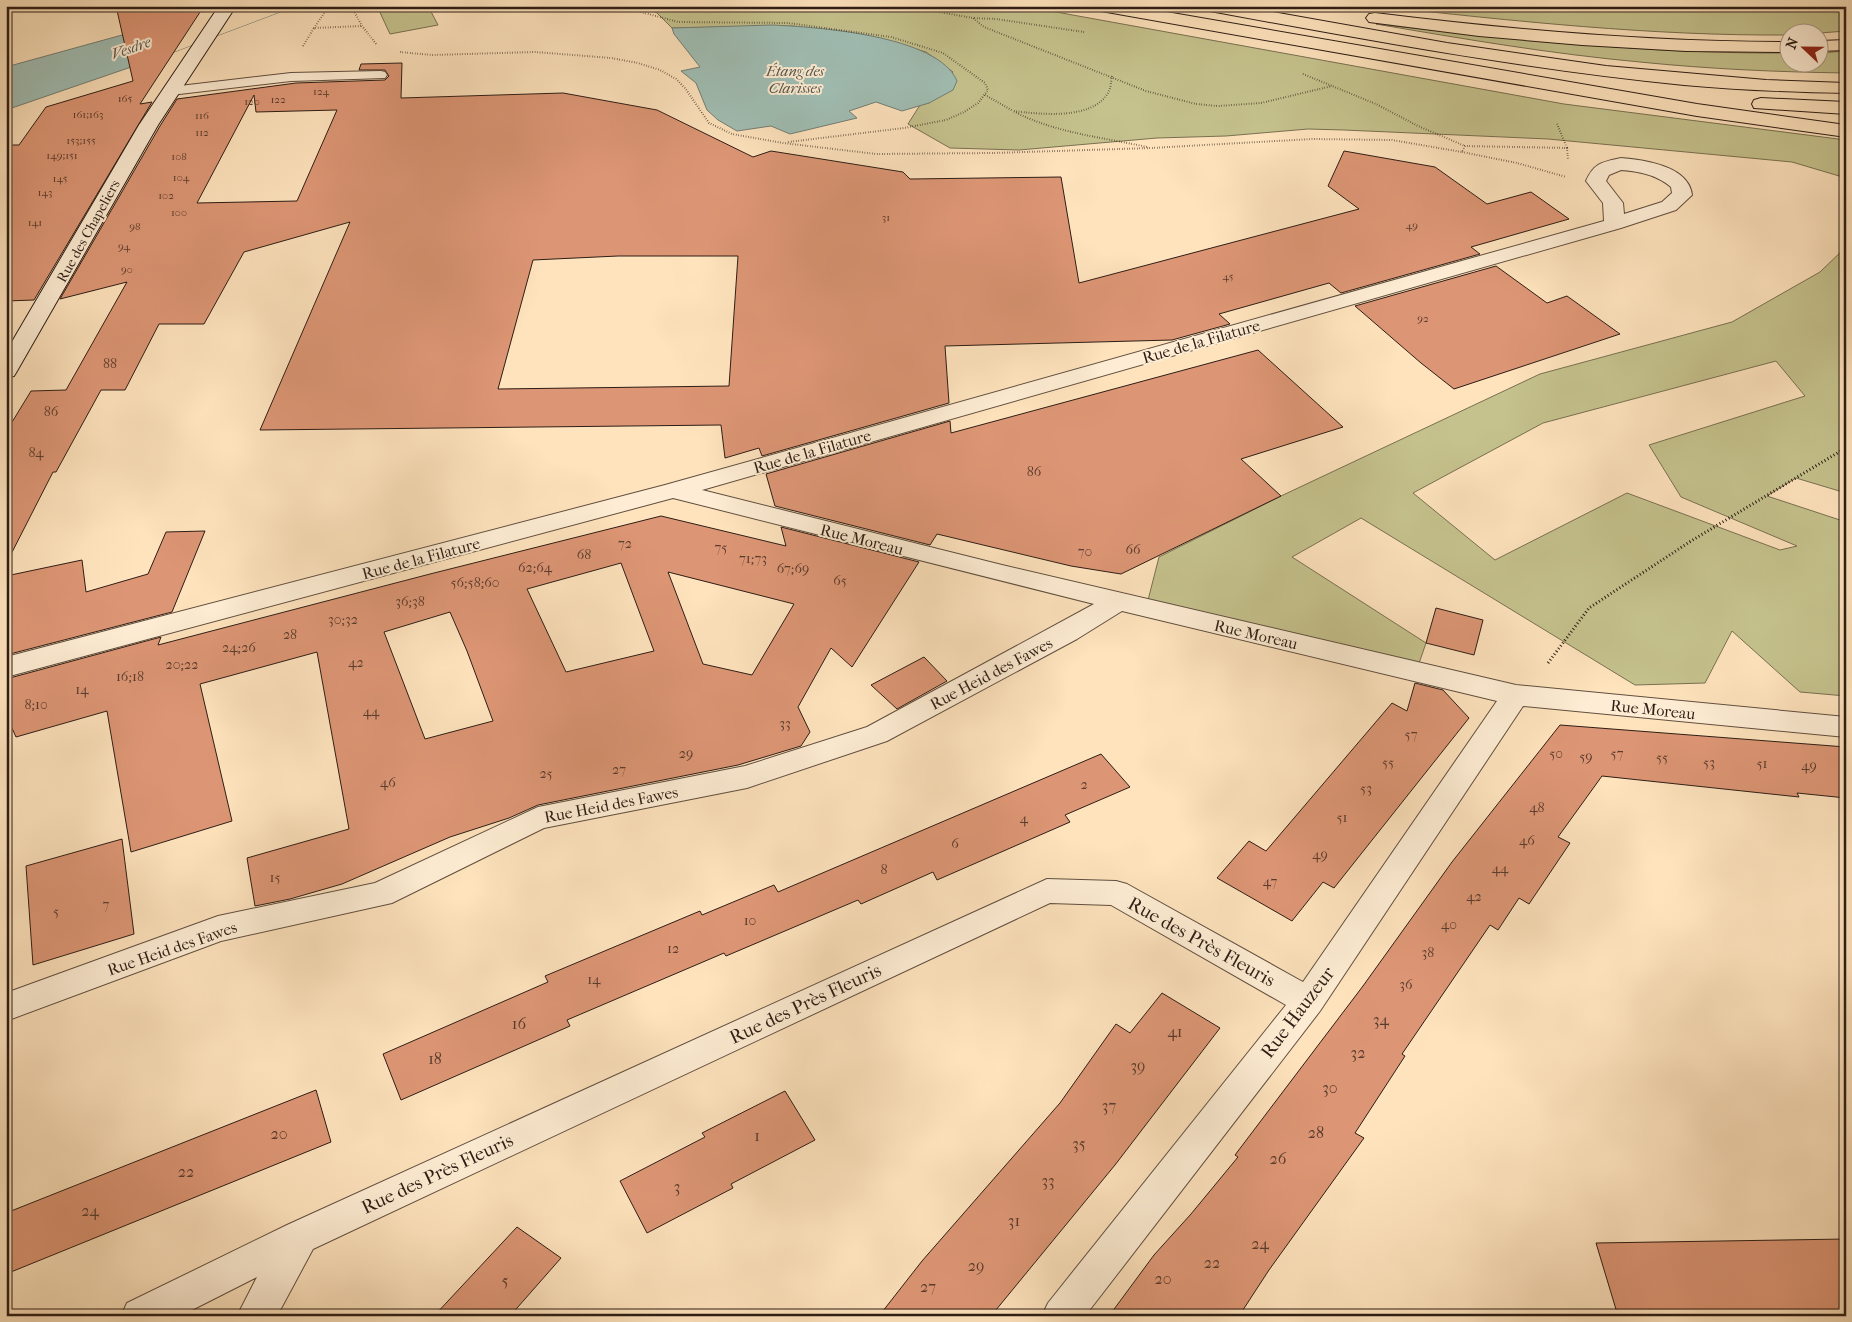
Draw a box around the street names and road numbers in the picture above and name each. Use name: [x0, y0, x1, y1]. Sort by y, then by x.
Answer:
street label: Rue des Chapeliers: [53, 177, 124, 285]
street label: Rue de la Filature: [1140, 316, 1262, 367]
street label: Rue de la Filature: [751, 426, 873, 477]
street label: Rue Moreau: [818, 520, 905, 559]
street label: Rue de la Filature: [360, 534, 482, 583]
street label: Rue Moreau: [1212, 616, 1300, 653]
street label: Rue Heid des Fawes: [927, 633, 1056, 714]
street label: Rue Moreau: [1610, 696, 1696, 723]
street label: Rue Heid des Fawes: [543, 782, 680, 827]
street label: Rue des Près Fleuris: [1124, 892, 1279, 991]
street label: Rue Heid des Fawes: [105, 917, 240, 980]
street label: Rue des Près Fleuris: [726, 959, 885, 1049]
street label: Rue Hauzeur: [1256, 962, 1340, 1063]
street label: Rue des Près Fleuris: [358, 1129, 517, 1219]

